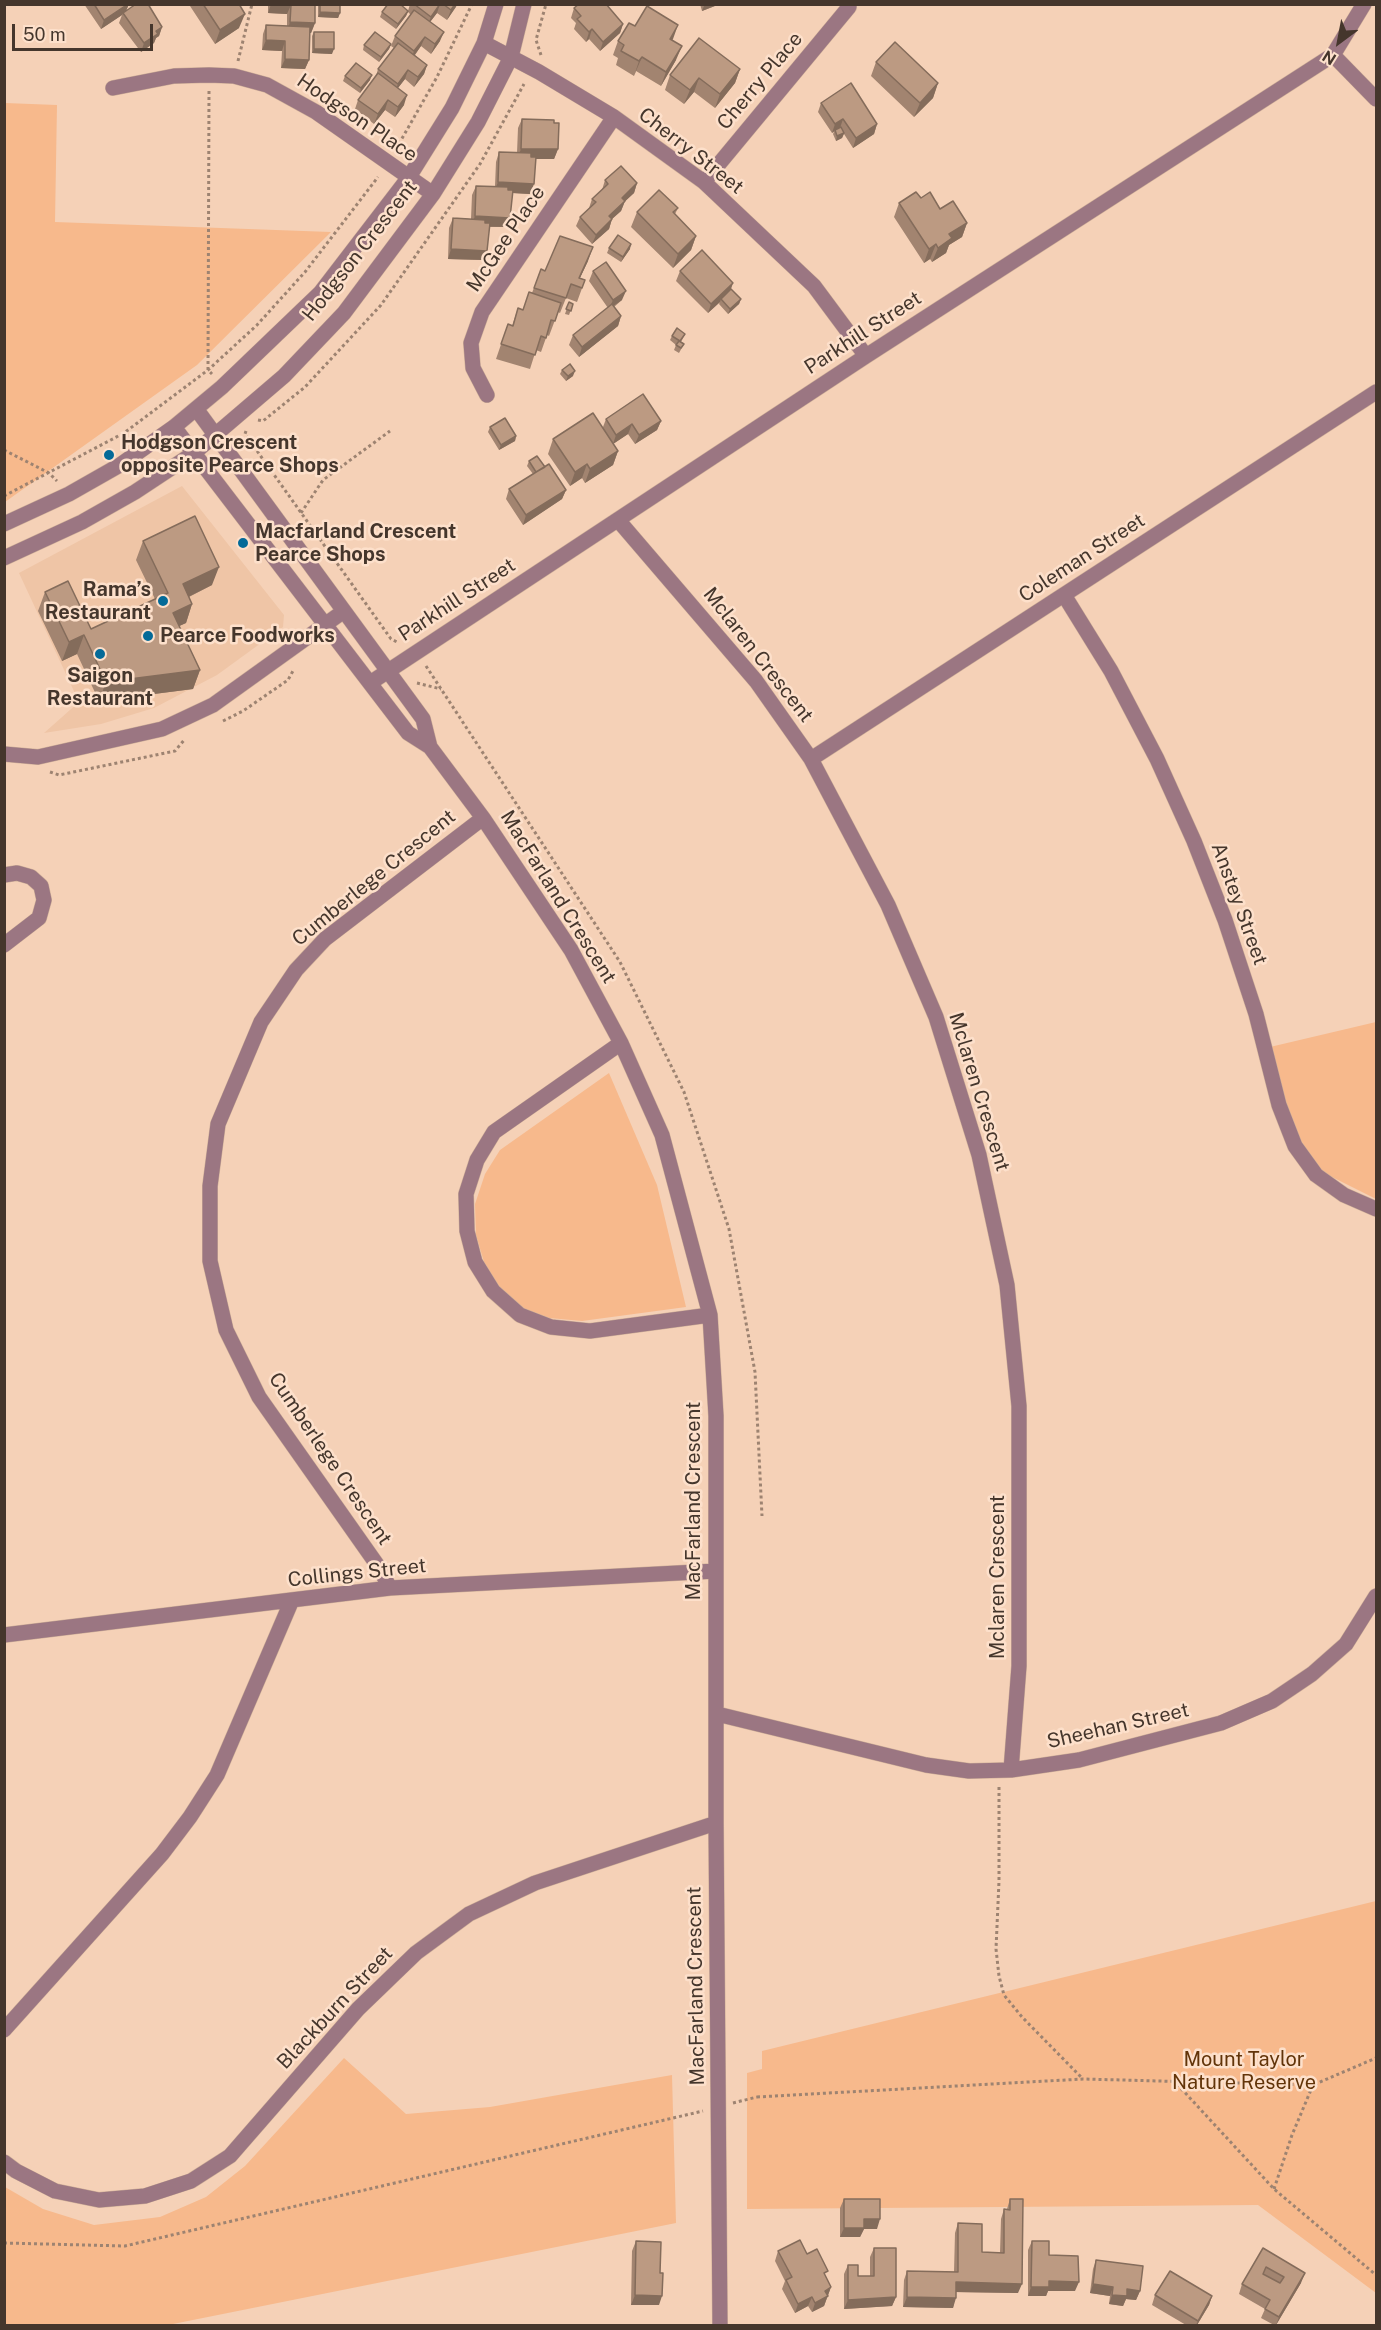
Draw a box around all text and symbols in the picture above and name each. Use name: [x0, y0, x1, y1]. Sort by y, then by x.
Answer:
scale bar: [15, 12, 156, 50]
north arrow: [1309, 12, 1369, 72]
text: 50 m: [23, 24, 66, 45]
street label: Cherry Place: [712, 27, 808, 135]
text: N: [1319, 46, 1340, 69]
street label: Hodgson Place: [292, 69, 422, 167]
street label: Cherry Street: [634, 103, 748, 199]
street label: Hodgson Crescent: [298, 176, 422, 326]
street label: McGee Place: [462, 182, 550, 296]
street label: Parkhill Street: [800, 286, 926, 380]
place label: Hodgson Crescent opposite Pearce Shops: [121, 431, 339, 478]
marker: Hodgson Crescent opposite Pearce Shops: [102, 448, 116, 462]
street label: Coleman Street: [1015, 508, 1149, 608]
place label: Macfarland Crescent Pearce Shops: [255, 520, 456, 567]
marker: Macfarland Crescent Pearce Shops: [236, 536, 250, 550]
street label: Parkhill Street: [394, 553, 520, 647]
place label: Rama’s Restaurant: [45, 578, 151, 625]
street label: Mclaren Crescent: [698, 583, 818, 727]
marker: Rama’s Restaurant: [156, 594, 170, 608]
place label: Pearce Foodworks: [160, 624, 335, 648]
marker: Pearce Foodworks: [141, 629, 155, 643]
marker: Saigon Restaurant: [93, 647, 107, 661]
place label: Saigon Restaurant: [47, 664, 153, 711]
street label: Cumberlege Crescent: [288, 805, 460, 951]
street label: MacFarland Crescent: [495, 806, 621, 988]
street label: Anstey Street: [1206, 840, 1272, 968]
street label: Mclaren Crescent: [943, 1010, 1015, 1174]
street label: Cumberlege Crescent: [263, 1368, 397, 1550]
street label: MacFarland Crescent: [682, 1401, 706, 1601]
street label: Mclaren Crescent: [986, 1495, 1010, 1659]
street label: Collings Street: [287, 1554, 427, 1592]
street label: Sheehan Street: [1045, 1698, 1191, 1754]
street label: MacFarland Crescent: [682, 1886, 710, 2086]
street label: Blackburn Street: [272, 1942, 398, 2074]
park label: Mount Taylor Nature Reserve: [1172, 2048, 1316, 2095]

